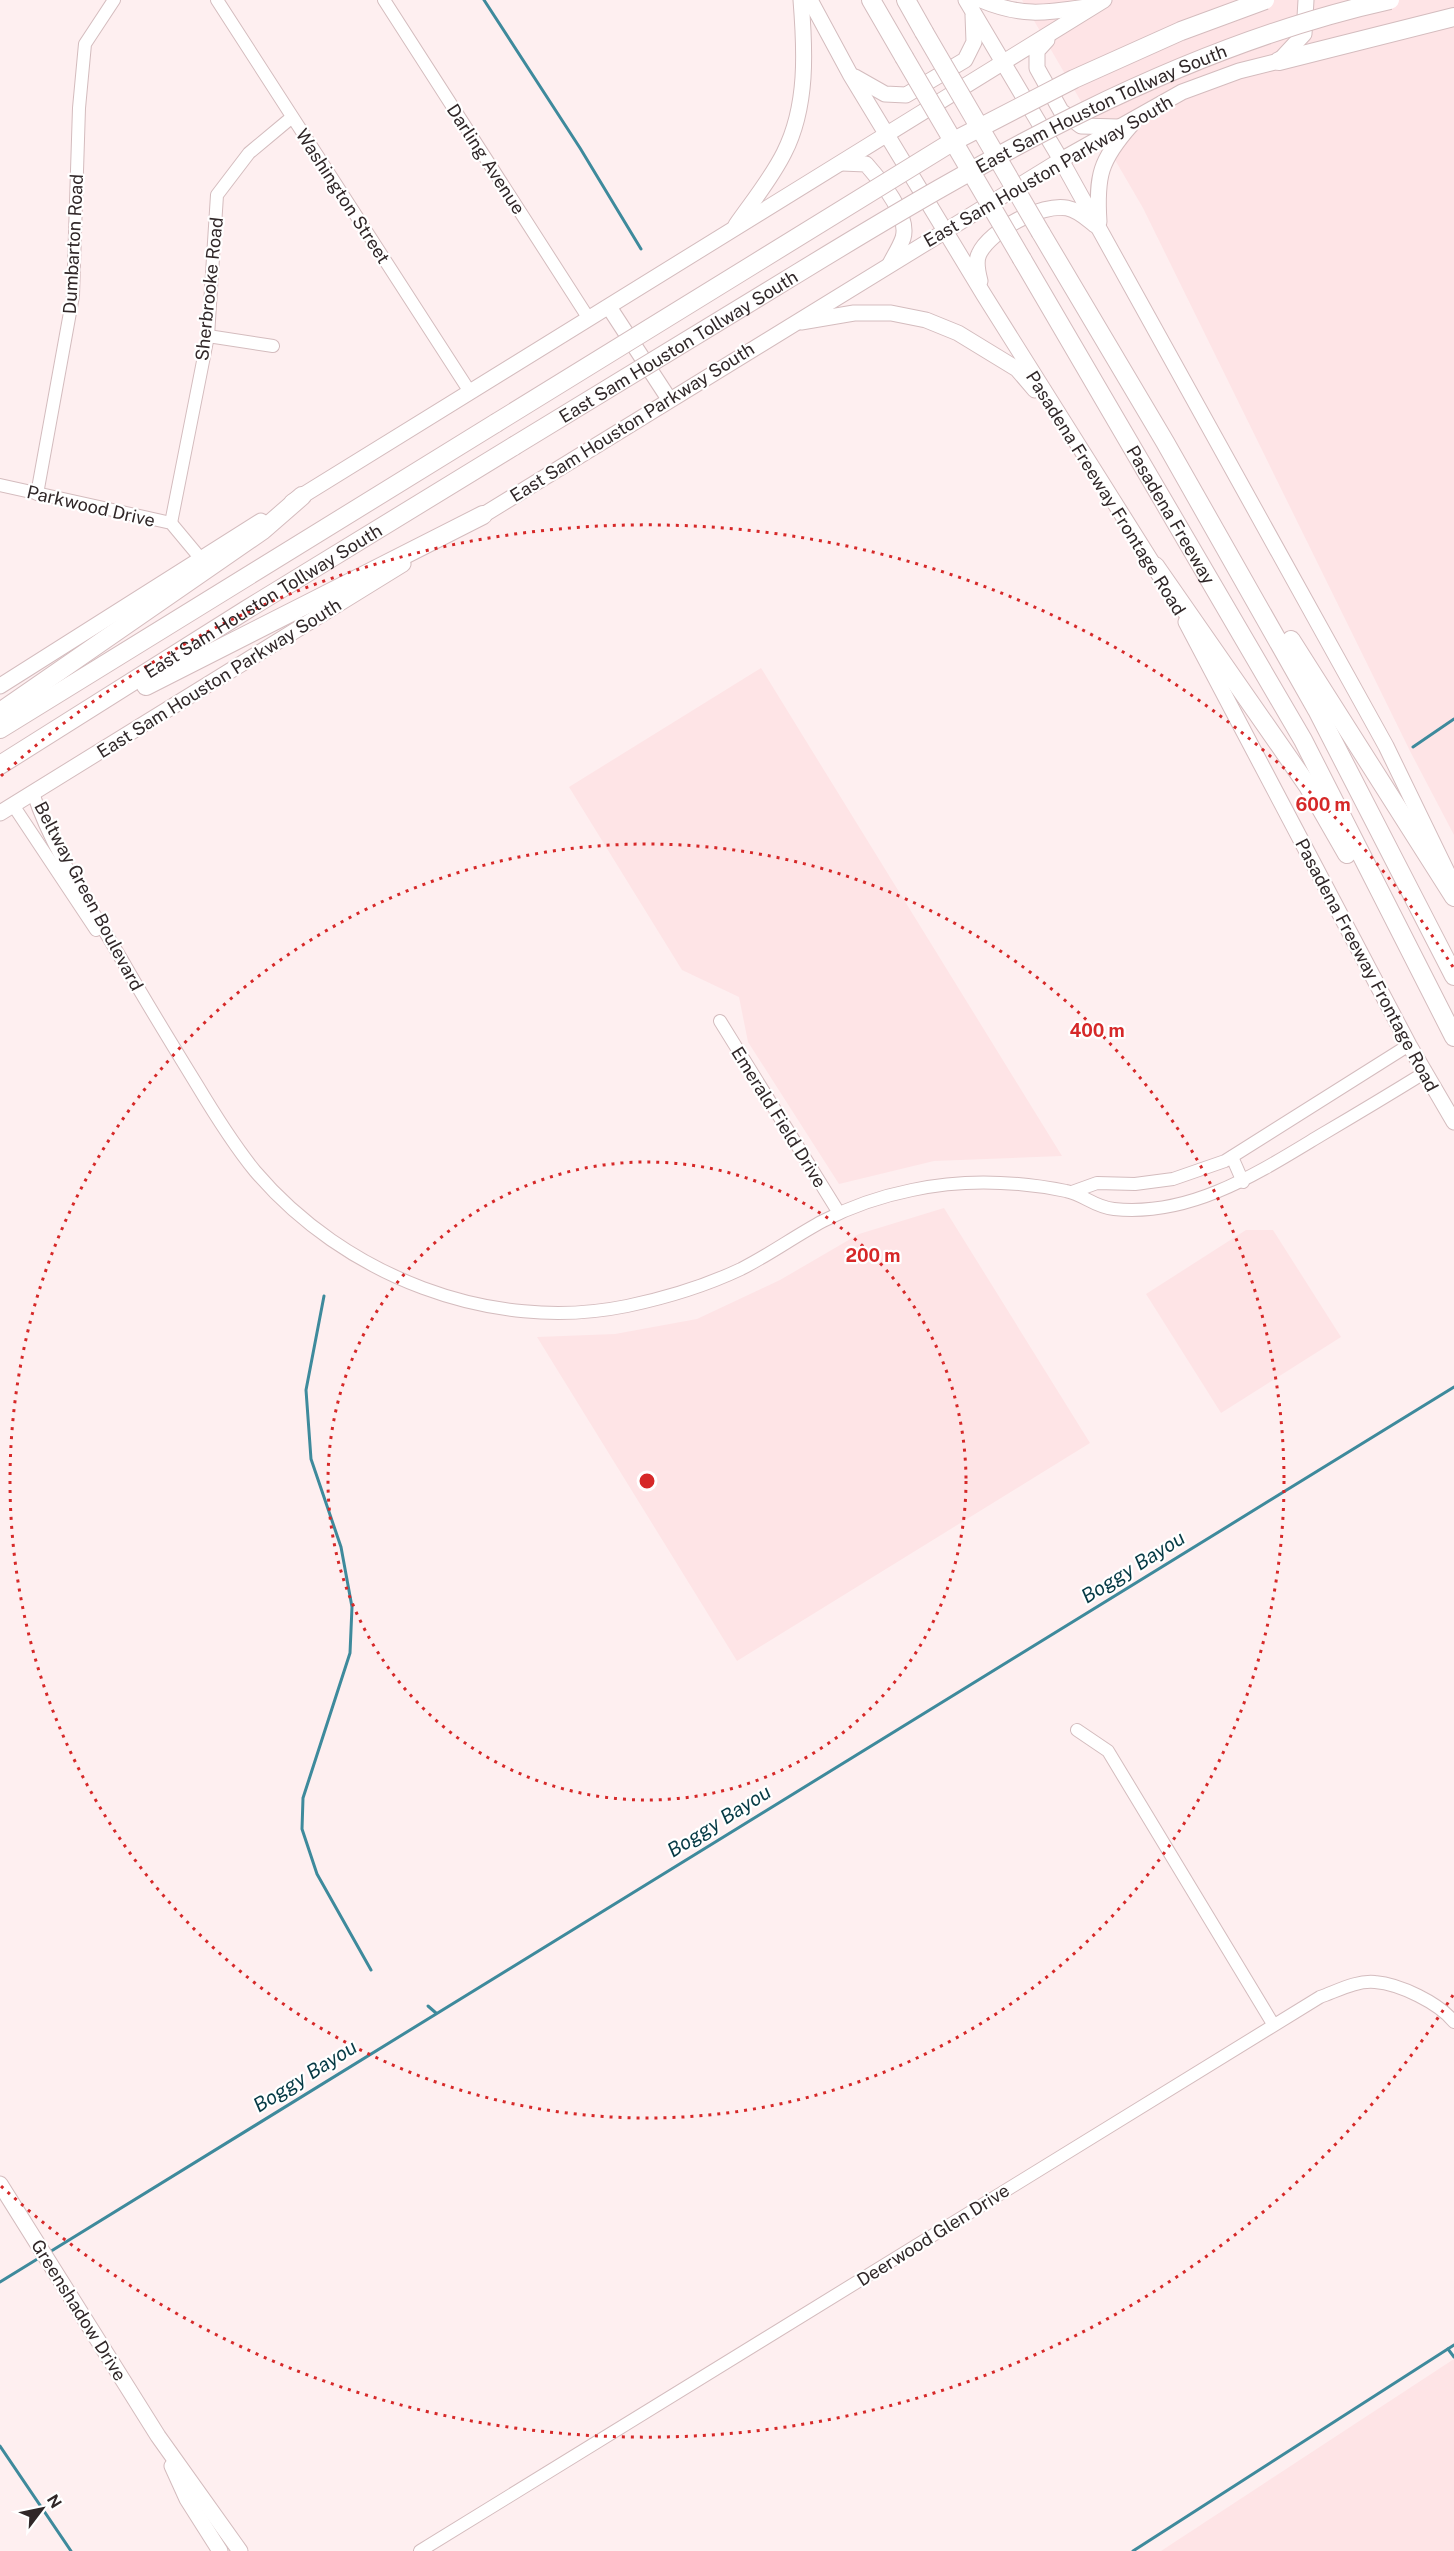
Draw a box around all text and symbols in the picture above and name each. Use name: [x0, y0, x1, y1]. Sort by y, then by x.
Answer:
street label: East Sam Houston Tollway South: [972, 40, 1229, 177]
street label: East Sam Houston Parkway South: [920, 91, 1176, 251]
street label: Darling Avenue: [443, 100, 529, 218]
street label: Washington Street: [292, 125, 394, 267]
street label: Dumbarton Road: [59, 173, 87, 315]
street label: Sherbrooke Road: [191, 216, 227, 362]
street label: East Sam Houston Tollway South: [555, 266, 801, 427]
street label: East Sam Houston Parkway South: [506, 338, 758, 506]
street label: Pasadena Freeway Frontage Road: [1022, 367, 1190, 619]
street label: Pasadena Freeway: [1122, 441, 1220, 587]
street label: Parkwood Drive: [25, 481, 157, 531]
street label: East Sam Houston Tollway South: [140, 519, 385, 682]
street label: East Sam Houston Parkway South: [93, 594, 345, 762]
text: 600 m: [1295, 794, 1351, 815]
street label: Beltway Green Boulevard: [30, 798, 148, 994]
street label: Pasadena Freeway Frontage Road: [1291, 835, 1443, 1095]
text: 400 m: [1069, 1020, 1125, 1041]
street label: Emerald Field Drive: [727, 1043, 831, 1191]
text: 200 m: [846, 1245, 900, 1266]
centre of rings: [637, 1471, 657, 1491]
water label: Boggy Bayou: [1077, 1526, 1189, 1608]
water label: Boggy Bayou: [663, 1780, 775, 1862]
water label: Boggy Bayou: [249, 2035, 361, 2117]
street label: Deerwood Glen Drive: [853, 2180, 1013, 2290]
street label: Greenshadow Drive: [27, 2236, 131, 2384]
north arrow: [12, 2479, 72, 2539]
text: N: [43, 2491, 66, 2512]

